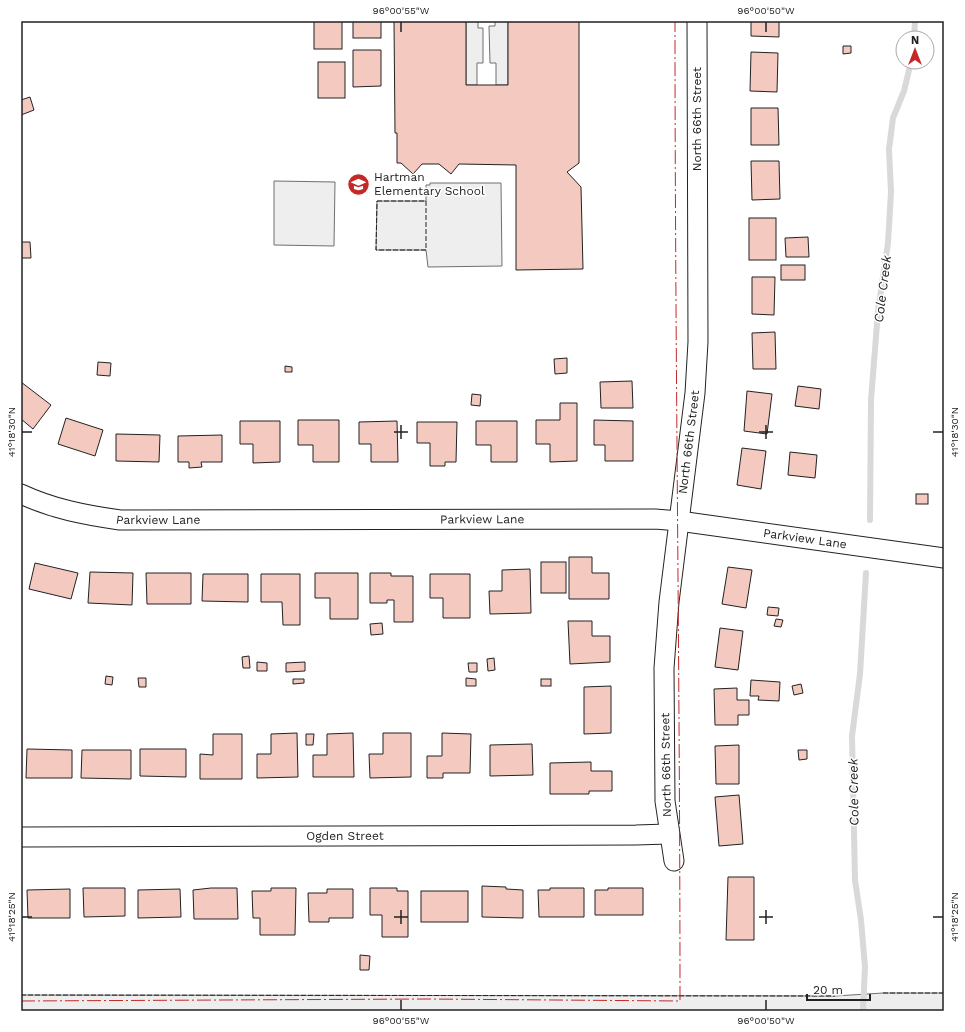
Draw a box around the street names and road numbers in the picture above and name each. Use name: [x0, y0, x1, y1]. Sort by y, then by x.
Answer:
street label: North 66th Street: [690, 67, 704, 171]
street label: North 66th Street: [676, 390, 702, 495]
street label: Parkview Lane: [440, 512, 524, 526]
street label: Parkview Lane: [115, 513, 200, 527]
street label: Parkview Lane: [762, 526, 848, 551]
street label: North 66th Street: [658, 713, 674, 817]
street label: Ogden Street: [306, 829, 384, 843]

